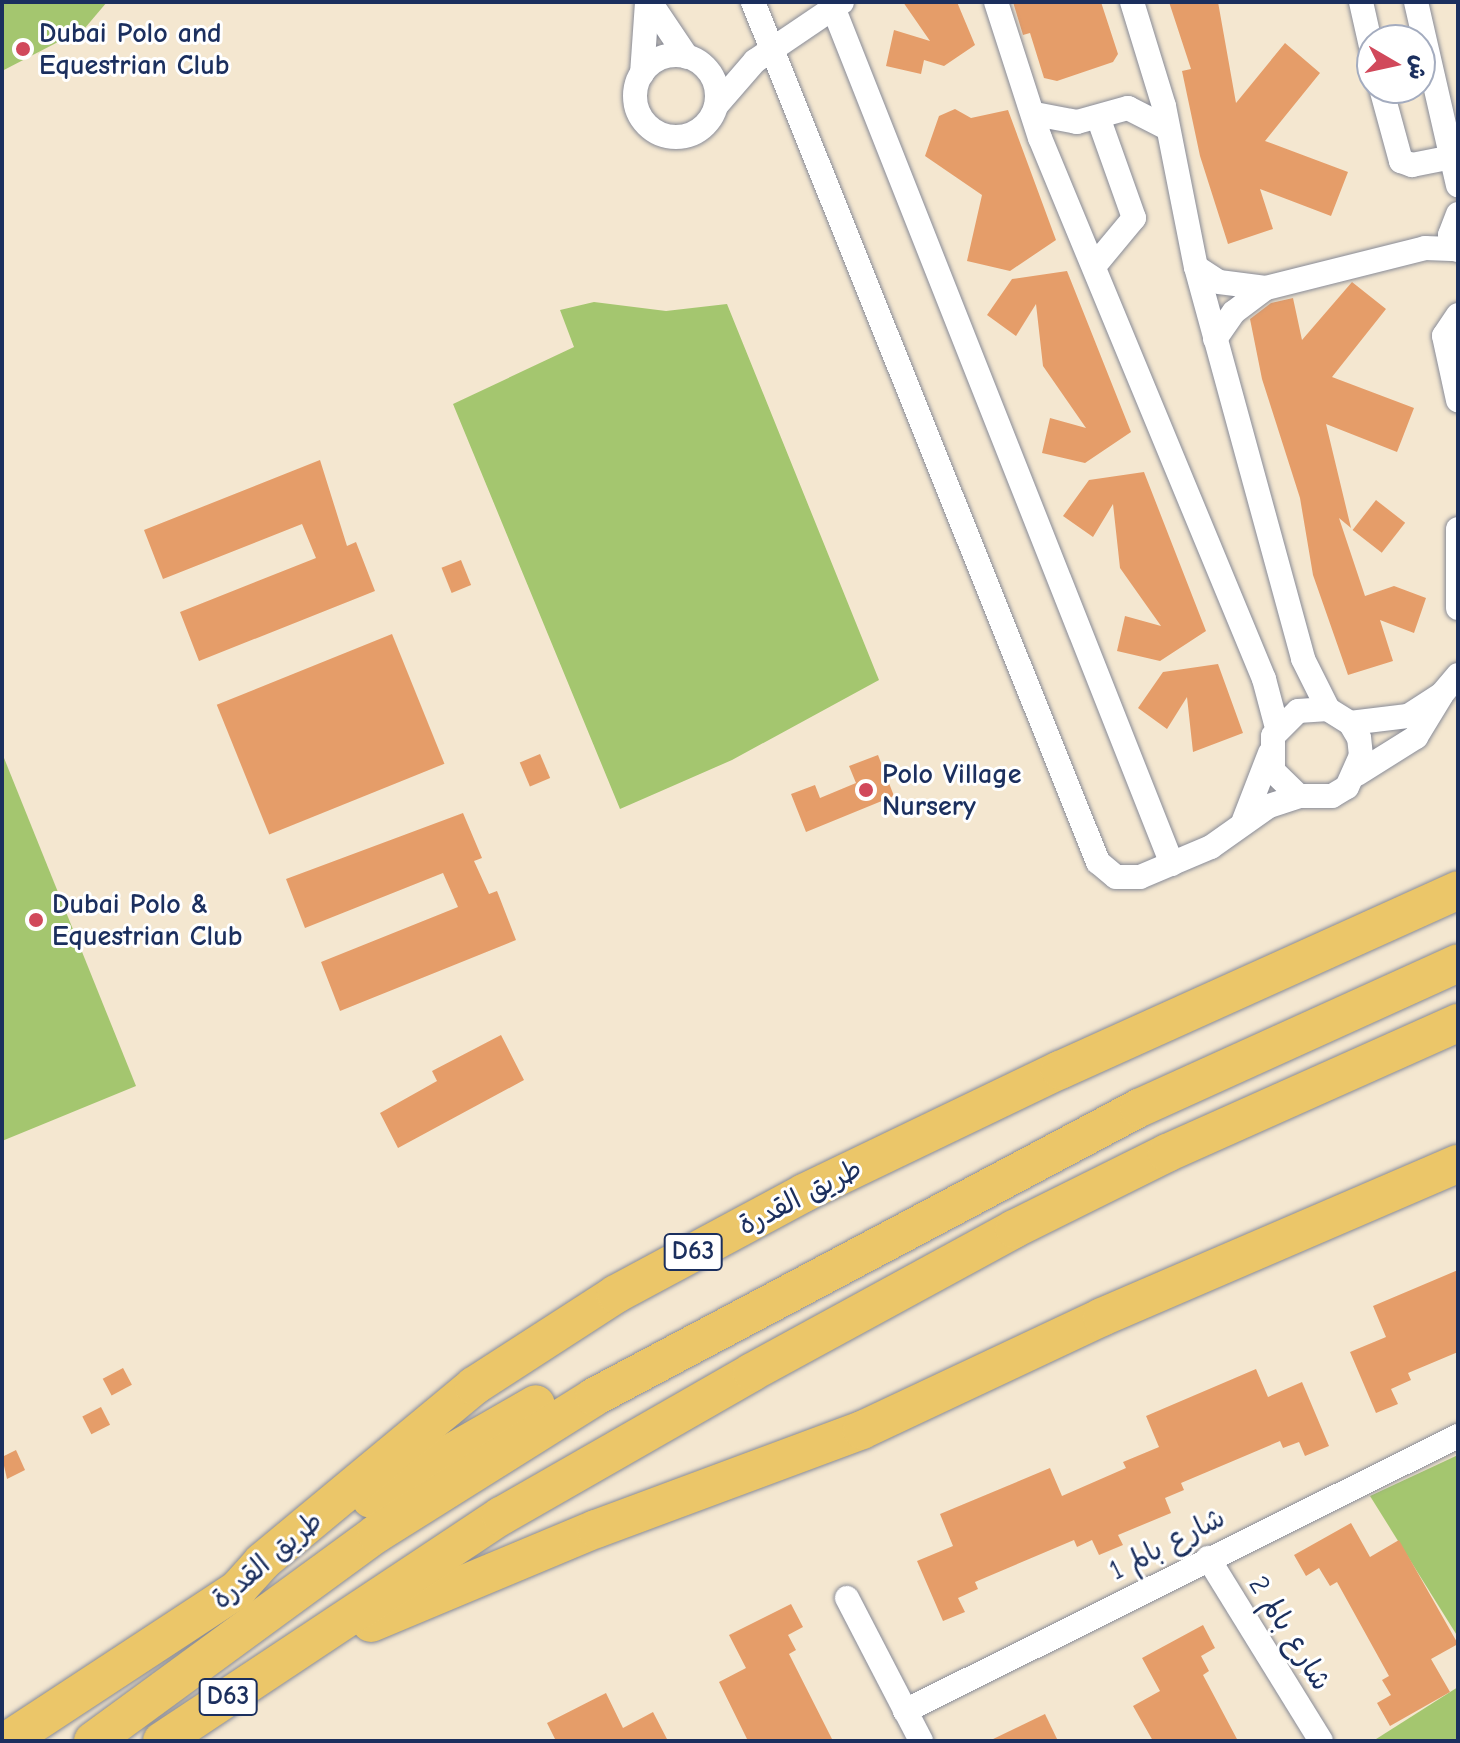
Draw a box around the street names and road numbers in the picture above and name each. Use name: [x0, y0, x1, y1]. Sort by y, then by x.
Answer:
street label: طريق القدرة: [733, 1152, 867, 1242]
road number: D63: [663, 1230, 723, 1274]
street label: شارع بالم 1: [1104, 1501, 1230, 1587]
street label: طريق القدرة: [205, 1504, 329, 1616]
street label: شارع بالم 2: [1242, 1570, 1338, 1696]
road number: D63: [198, 1675, 258, 1719]

